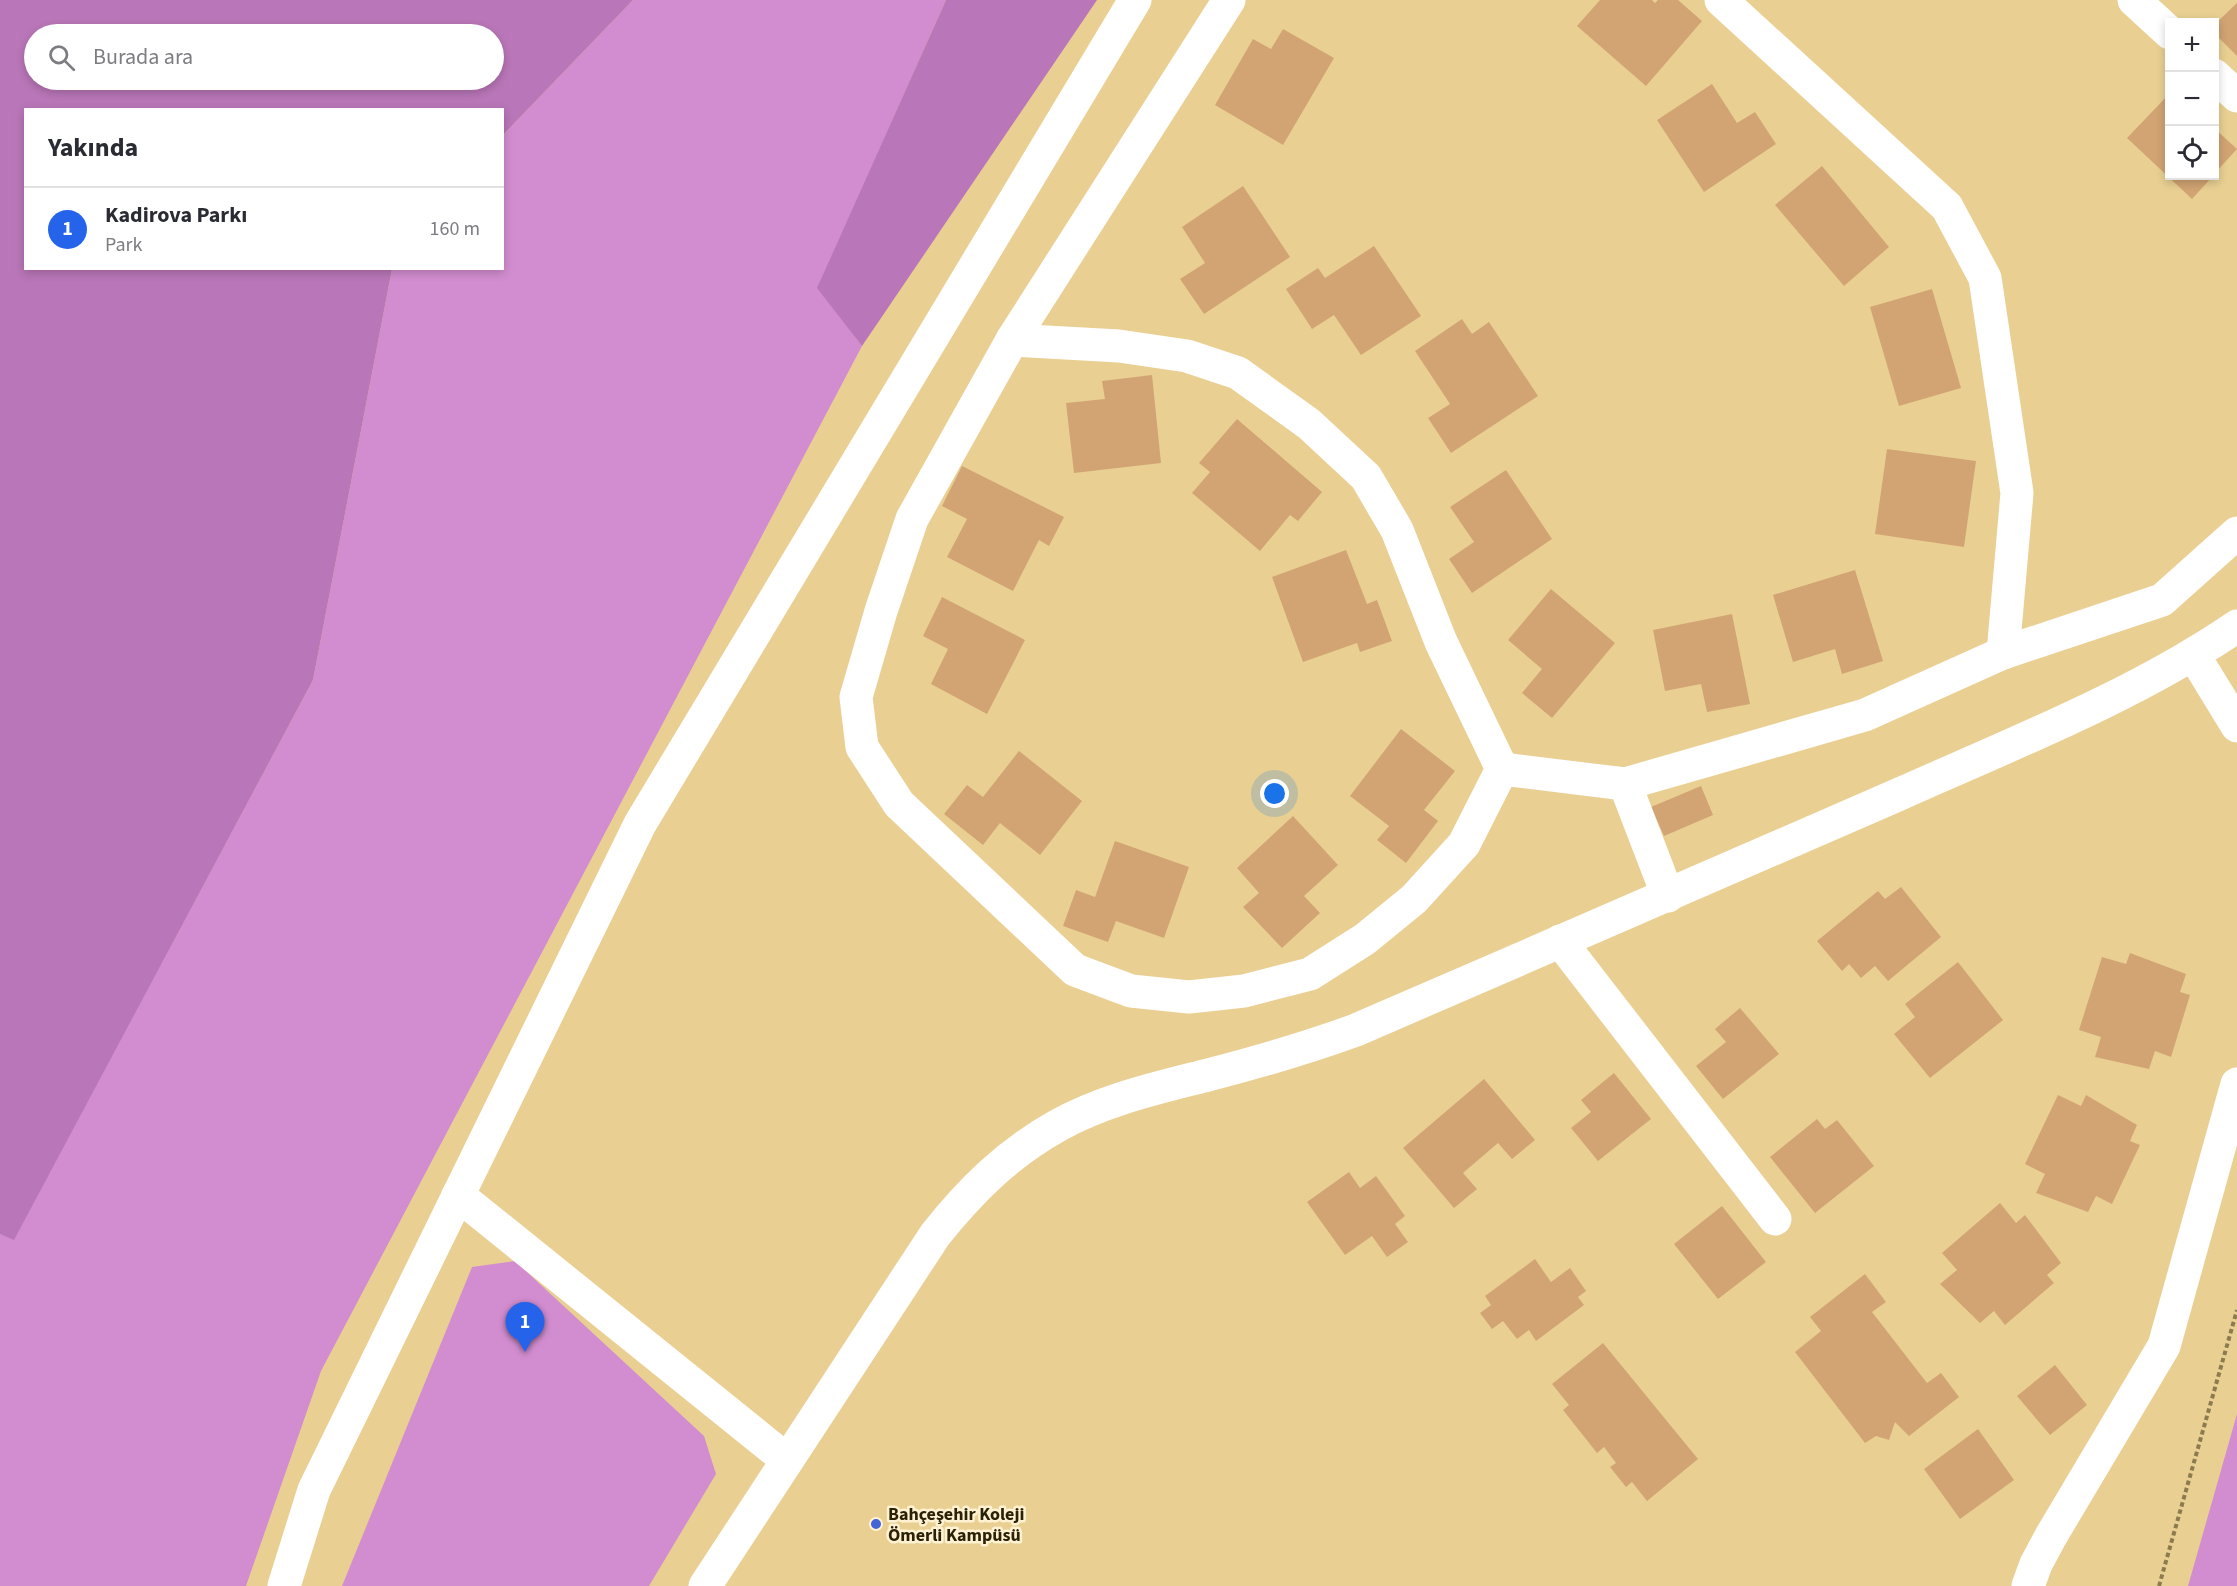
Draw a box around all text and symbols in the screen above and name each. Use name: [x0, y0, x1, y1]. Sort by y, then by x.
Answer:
map controls: [2165, 18, 2219, 180]
button: +: [2165, 18, 2219, 72]
search box: [24, 24, 504, 90]
icon: search: [45, 41, 78, 74]
text: Burada ara: [93, 41, 193, 73]
button: −: [2165, 72, 2219, 126]
button: locate: [2165, 126, 2219, 180]
text: Yakında: [48, 129, 138, 166]
text: Kadirova Parkı: [105, 199, 247, 231]
text: 1: [62, 215, 73, 243]
text: 160 m: [430, 215, 480, 243]
text: Park: [105, 231, 142, 259]
your location: [1260, 779, 1289, 808]
pin: 1: [506, 1302, 544, 1352]
place label: Bahçeşehir Koleji Ömerli Kampüsü: [888, 1502, 1024, 1548]
marker: Bahçeşehir Koleji Ömerli Kampüsü: [869, 1517, 883, 1531]

